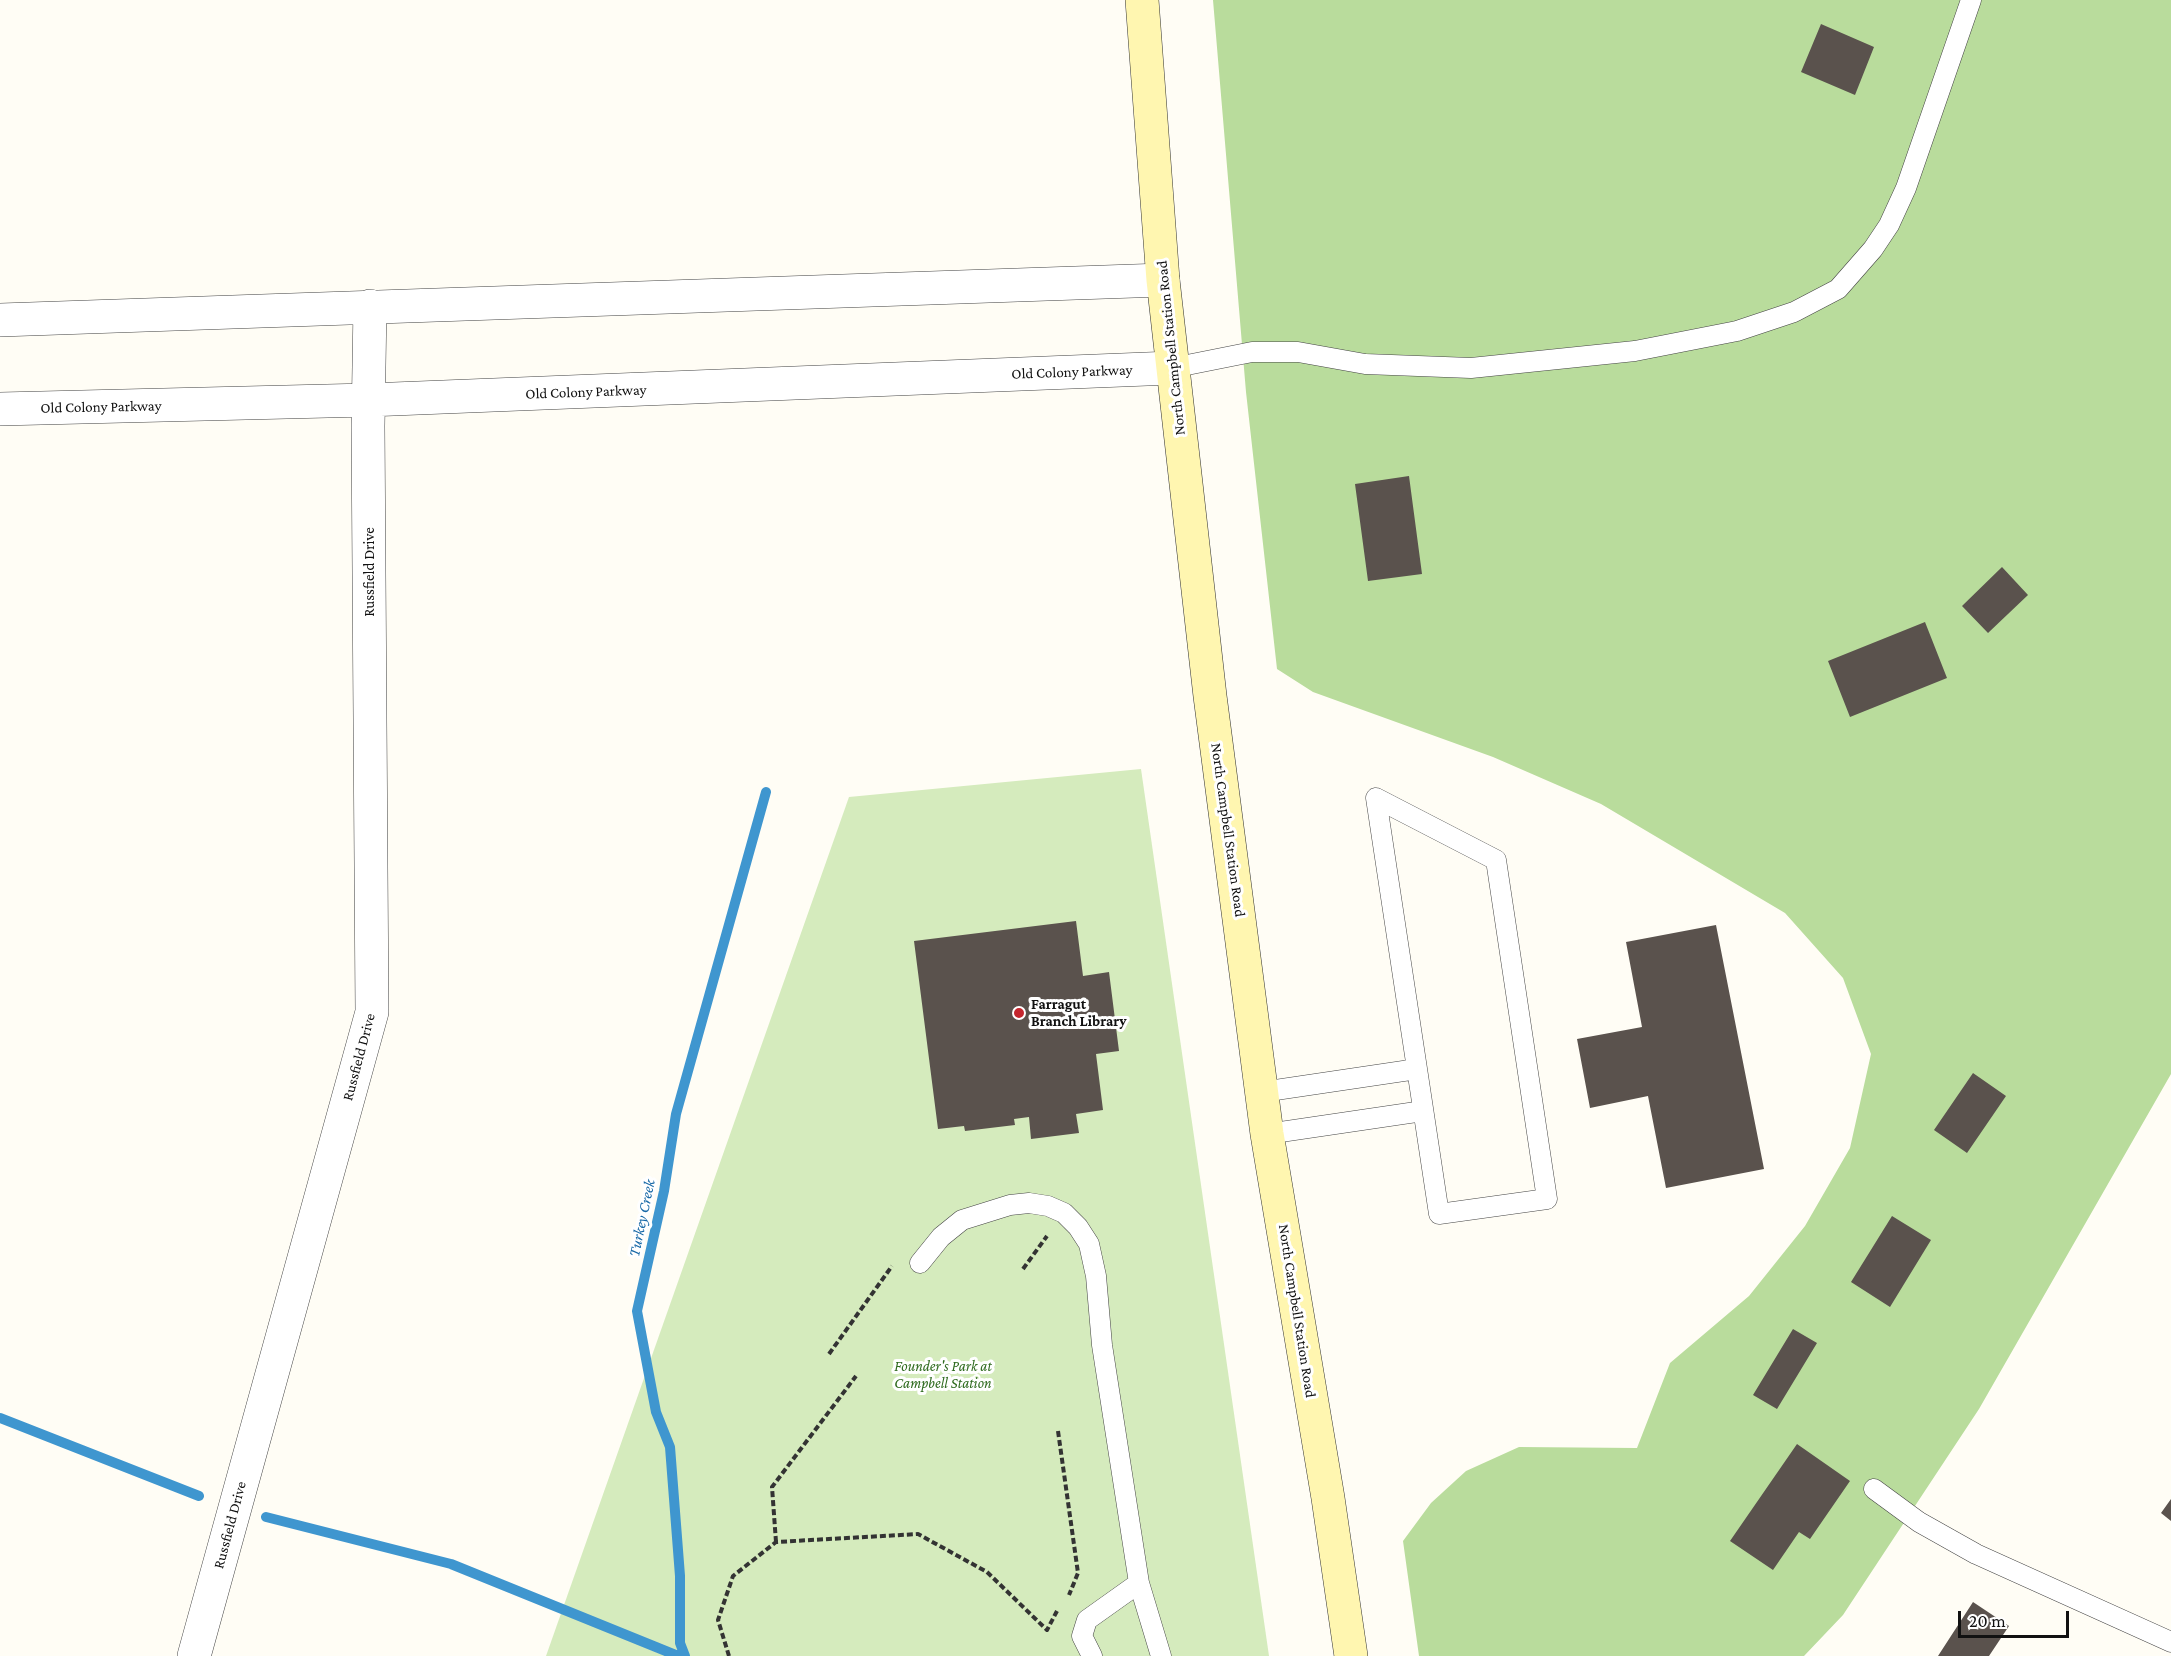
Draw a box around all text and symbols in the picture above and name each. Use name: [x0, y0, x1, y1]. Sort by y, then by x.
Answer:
street label: North Campbell Station Road: [1153, 260, 1189, 436]
street label: Old Colony Parkway: [1011, 361, 1133, 383]
street label: Old Colony Parkway: [525, 381, 647, 403]
street label: Old Colony Parkway: [40, 397, 162, 417]
street label: Russfield Drive: [360, 527, 378, 617]
street label: North Campbell Station Road: [1207, 742, 1249, 918]
place label: Farragut Branch Library: [1031, 995, 1127, 1030]
marker: Farragut Branch Library: [1012, 1006, 1026, 1020]
street label: Russfield Drive: [339, 1011, 379, 1103]
water label: Turkey Creek: [624, 1178, 660, 1258]
street label: North Campbell Station Road: [1274, 1223, 1320, 1399]
park label: Founder's Park at Campbell Station: [894, 1357, 992, 1392]
street label: Russfield Drive: [210, 1479, 250, 1571]
scale bar: [1961, 1599, 2072, 1637]
text: 20 m: [1969, 1611, 2006, 1631]

